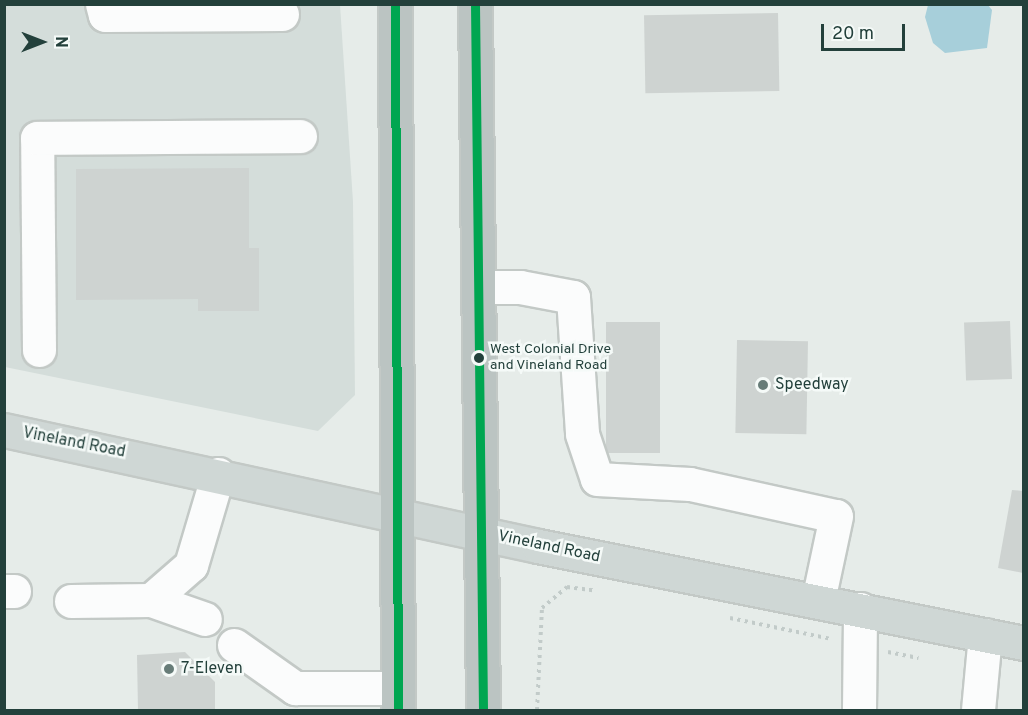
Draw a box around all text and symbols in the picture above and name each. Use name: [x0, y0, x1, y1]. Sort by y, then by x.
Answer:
north arrow: [12, 12, 72, 72]
scale bar: [824, 12, 908, 50]
text: 20 m: [832, 23, 874, 46]
text: N: [50, 36, 70, 48]
place label: West Colonial Drive and Vineland Road: [490, 342, 611, 374]
marker: West Colonial Drive and Vineland Road: [473, 352, 485, 364]
place label: Speedway: [775, 375, 849, 395]
marker: Speedway: [756, 378, 770, 392]
street label: Vineland Road: [21, 424, 127, 462]
street label: Vineland Road: [496, 527, 602, 567]
place label: 7-Eleven: [181, 659, 243, 679]
marker: 7-Eleven: [162, 662, 176, 676]

